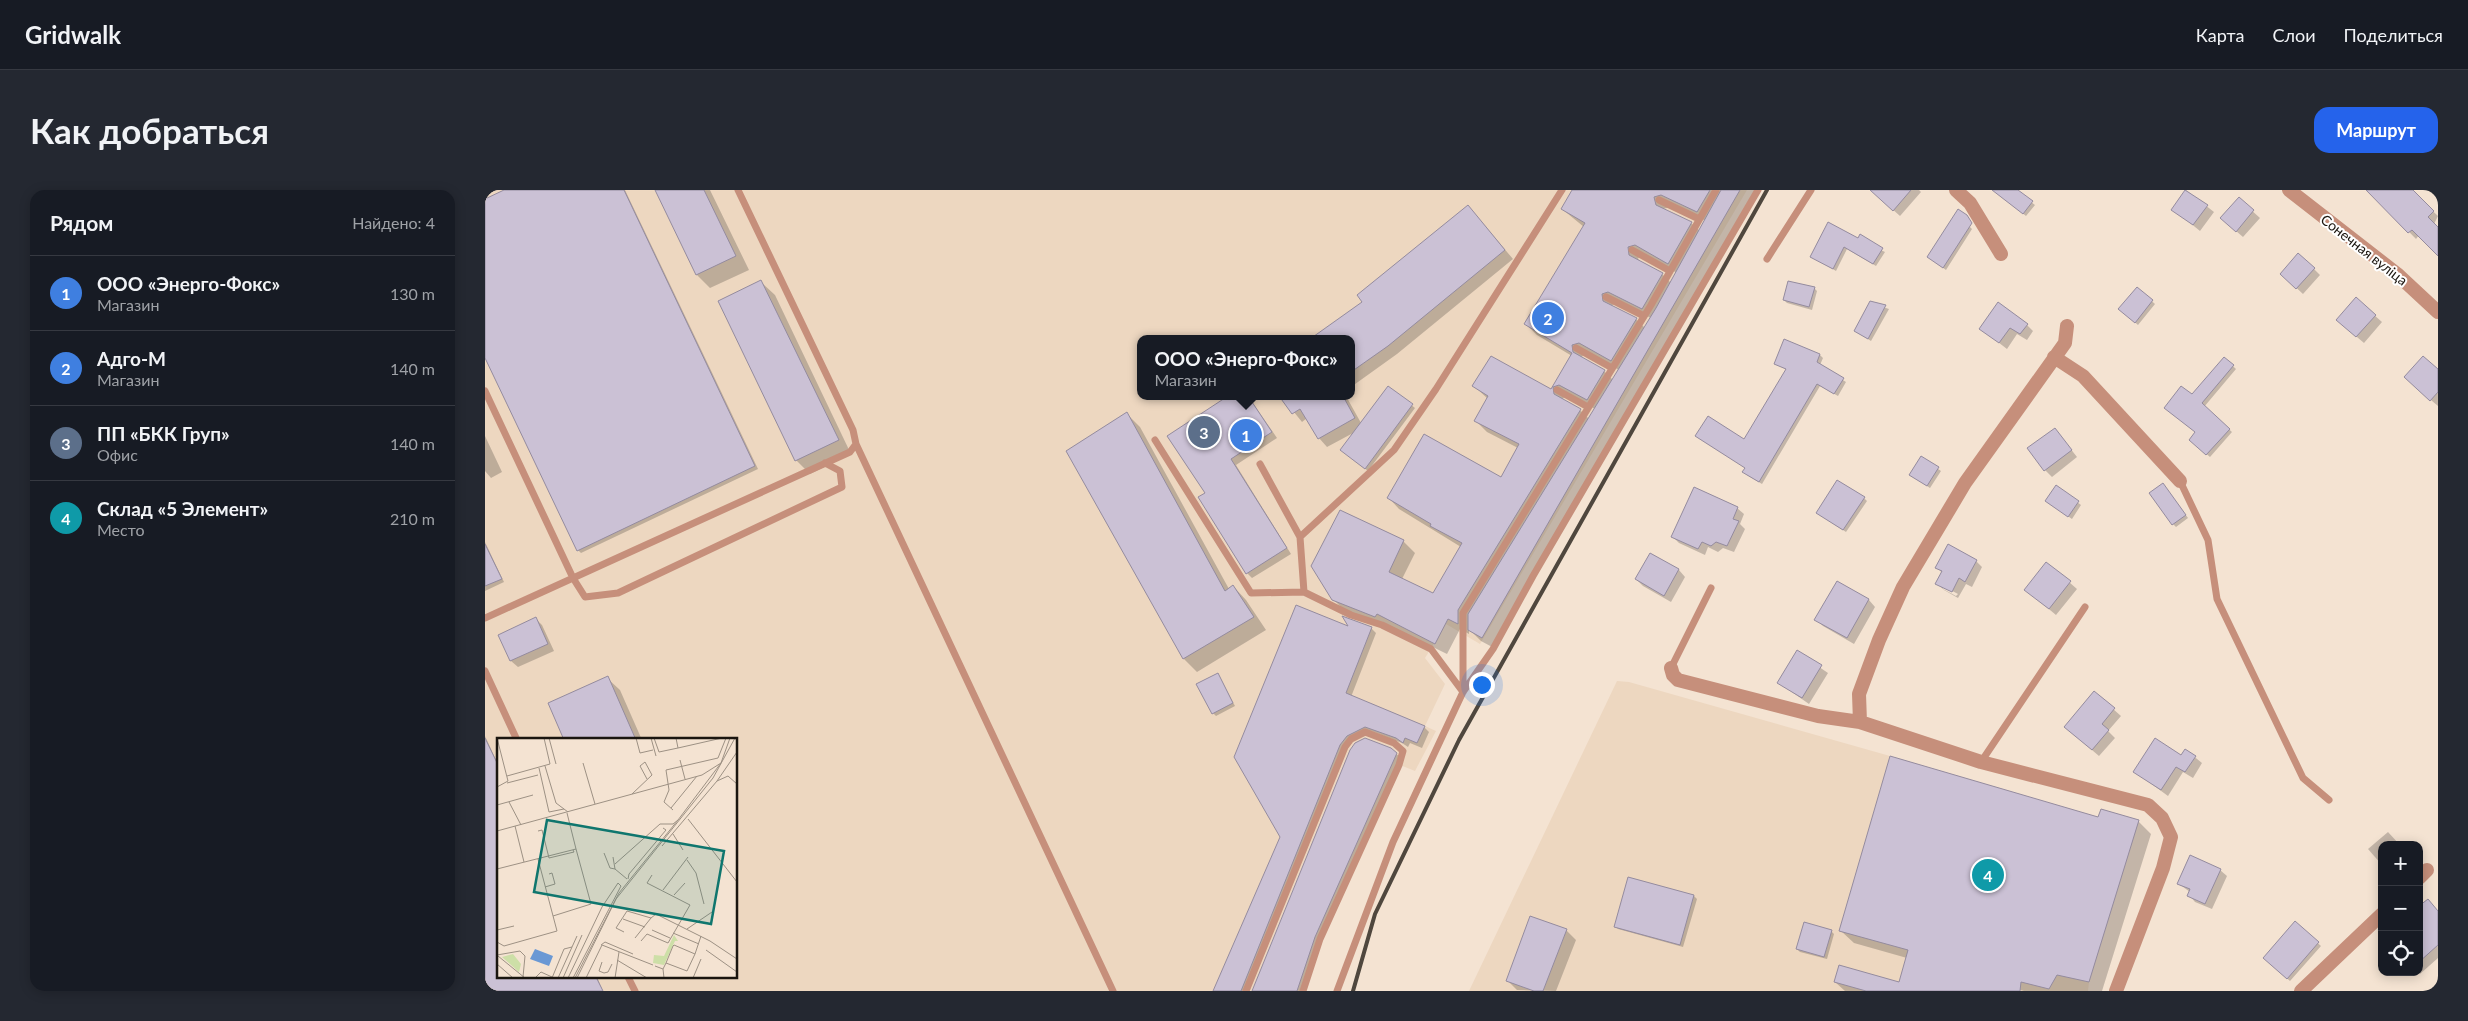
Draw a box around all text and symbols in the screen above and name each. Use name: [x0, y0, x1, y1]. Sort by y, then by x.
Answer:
text: Gridwalk: [25, 20, 121, 49]
text: Карта: [2196, 24, 2244, 46]
text: Слои: [2272, 24, 2316, 46]
text: Поделиться: [2344, 24, 2443, 46]
button: Маршрут: [2314, 107, 2438, 153]
text: Как добраться: [30, 109, 269, 151]
text: Рядом: [50, 210, 113, 235]
street label: Сонечная вуліца: [2318, 211, 2411, 289]
text: Найдено: 4: [352, 213, 435, 232]
text: ООО «Энерго-Фокс»: [97, 272, 280, 295]
text: 1: [61, 284, 71, 303]
text: 130 m: [390, 284, 435, 303]
text: Магазин: [97, 295, 159, 314]
pin: 2: [1532, 299, 1564, 337]
popup: [1137, 335, 1355, 400]
text: Адго-М: [97, 347, 166, 370]
text: ООО «Энерго-Фокс»: [1154, 347, 1338, 370]
text: 2: [61, 359, 71, 378]
text: 140 m: [390, 359, 435, 378]
text: Магазин: [97, 370, 159, 389]
text: Магазин: [1154, 370, 1217, 389]
pin: 3: [1188, 413, 1220, 451]
pin: 1: [1230, 416, 1262, 454]
text: ПП «БКК Груп»: [97, 422, 230, 445]
text: 3: [61, 434, 71, 453]
text: 140 m: [390, 434, 435, 453]
text: Офис: [97, 445, 138, 464]
text: Склад «5 Элемент»: [97, 497, 268, 520]
text: 4: [61, 509, 71, 528]
text: 210 m: [390, 509, 435, 528]
text: Место: [97, 520, 145, 539]
your location: [1469, 672, 1495, 698]
inset map: [497, 738, 737, 978]
map controls: [2378, 841, 2423, 976]
button: +: [2378, 841, 2423, 886]
pin: 4: [1972, 856, 2004, 894]
button: −: [2378, 886, 2423, 931]
button: locate: [2378, 931, 2423, 976]

